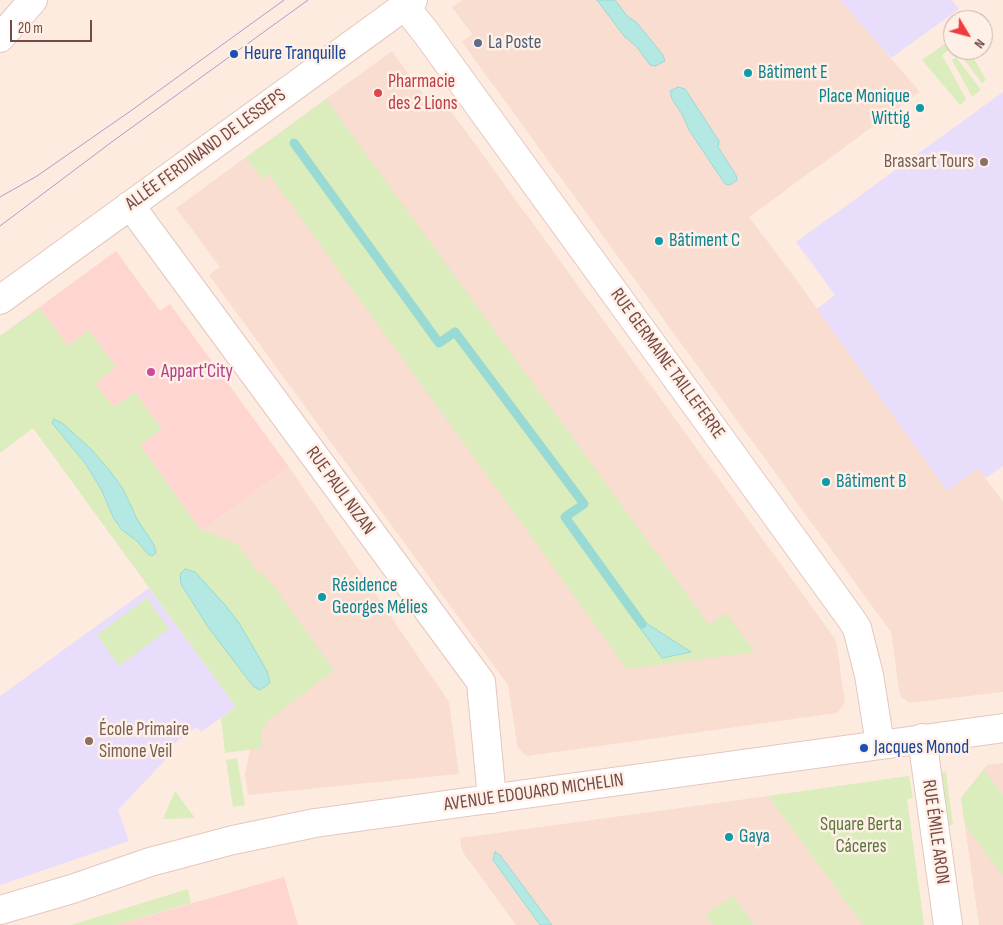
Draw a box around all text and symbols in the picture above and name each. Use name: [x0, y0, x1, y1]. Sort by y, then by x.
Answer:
scale bar: [12, 10, 95, 42]
north arrow: [943, 10, 993, 60]
text: 20 m: [18, 19, 43, 38]
place label: La Poste: [488, 32, 541, 54]
text: N: [971, 36, 989, 52]
marker: La Poste: [472, 37, 484, 49]
place label: Heure Tranquille: [244, 43, 346, 65]
marker: Heure Tranquille: [228, 48, 240, 60]
place label: Bâtiment E: [758, 62, 828, 84]
marker: Bâtiment E: [742, 67, 754, 79]
place label: Pharmacie des 2 Lions: [388, 71, 458, 115]
street label: ALLÉE FERDINAND DE LESSEPS: [121, 84, 291, 216]
place label: Place Monique Wittig: [819, 86, 910, 130]
marker: Pharmacie des 2 Lions: [372, 87, 384, 99]
marker: Place Monique Wittig: [914, 102, 926, 114]
place label: Brassart Tours: [884, 151, 974, 173]
marker: Brassart Tours: [978, 156, 990, 168]
place label: Bâtiment C: [669, 230, 740, 252]
marker: Bâtiment C: [653, 235, 665, 247]
street label: RUE GERMAINE TAILLEFERRE: [605, 284, 729, 444]
place label: Appart'City: [161, 361, 233, 383]
marker: Appart'City: [145, 366, 157, 378]
street label: RUE PAUL NIZAN: [300, 443, 380, 539]
place label: Bâtiment B: [836, 471, 907, 493]
marker: Bâtiment B: [820, 476, 832, 488]
place label: Résidence Georges Mélies: [332, 575, 428, 619]
marker: Résidence Georges Mélies: [316, 591, 328, 603]
place label: École Primaire Simone Veil: [99, 719, 189, 763]
marker: École Primaire Simone Veil: [83, 735, 95, 747]
place label: Jacques Monod: [874, 737, 969, 759]
marker: Jacques Monod: [858, 742, 870, 754]
street label: AVENUE EDOUARD MICHELIN: [443, 769, 625, 817]
street label: RUE ÉMILE ARON: [916, 778, 954, 886]
park label: Square Berta Cáceres: [820, 814, 902, 858]
place label: Gaya: [739, 826, 770, 848]
marker: Gaya: [723, 831, 735, 843]

